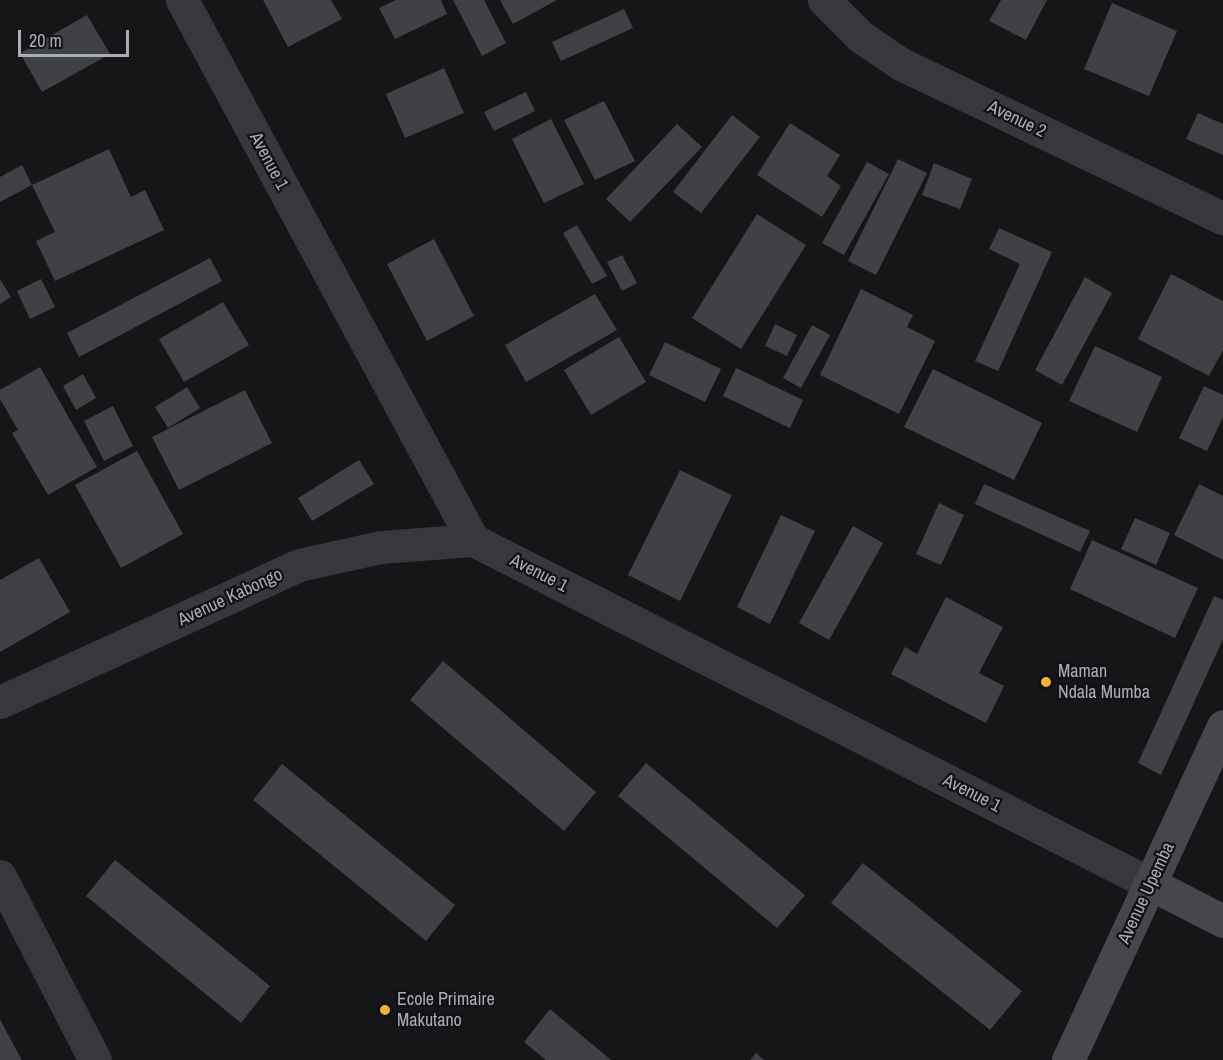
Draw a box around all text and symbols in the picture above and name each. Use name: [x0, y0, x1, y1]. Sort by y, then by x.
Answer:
scale bar: [21, 18, 132, 56]
text: 20 m: [29, 28, 62, 53]
street label: Avenue 2: [984, 96, 1050, 142]
street label: Avenue 1: [245, 129, 293, 193]
street label: Avenue 1: [506, 549, 572, 597]
street label: Avenue Kabongo: [174, 563, 286, 631]
place label: Maman Ndala Mumba: [1058, 661, 1150, 704]
marker: Maman Ndala Mumba: [1039, 675, 1053, 689]
street label: Avenue 1: [939, 769, 1005, 817]
street label: Avenue Upemba: [1113, 839, 1179, 947]
place label: Ecole Primaire Makutano: [397, 989, 495, 1032]
marker: Ecole Primaire Makutano: [378, 1003, 392, 1017]

